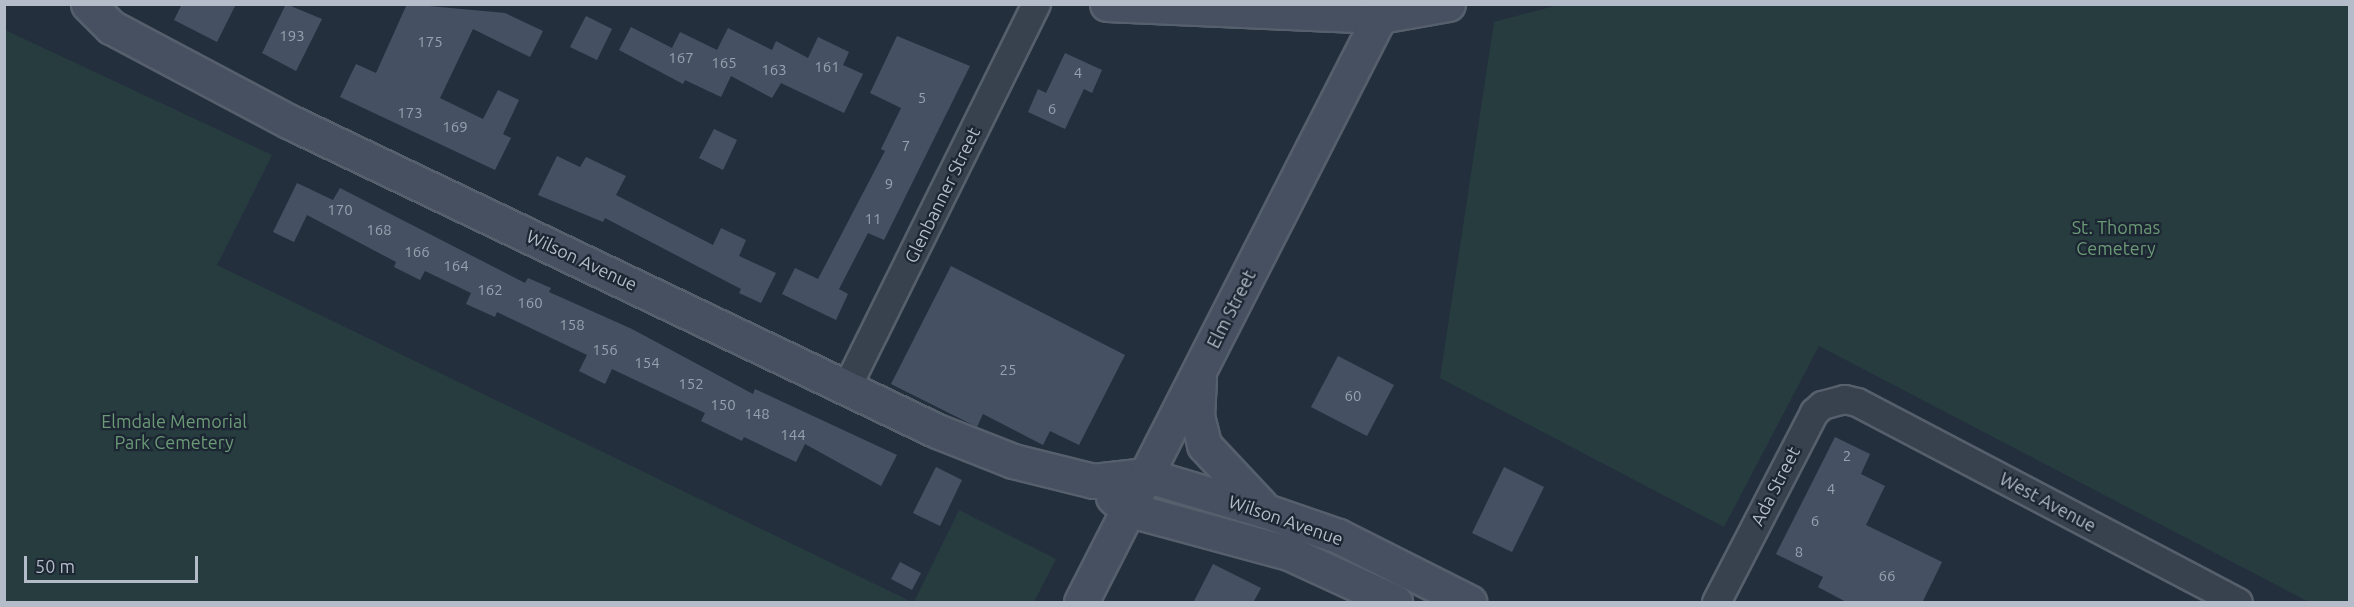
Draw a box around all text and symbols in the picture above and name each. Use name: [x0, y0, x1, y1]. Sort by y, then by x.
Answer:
house number: 193: [279, 27, 305, 45]
house number: 175: [417, 33, 443, 51]
house number: 167: [668, 49, 694, 67]
house number: 165: [711, 54, 737, 72]
house number: 161: [814, 58, 840, 76]
house number: 163: [761, 61, 787, 79]
house number: 4: [1074, 64, 1082, 82]
house number: 5: [918, 89, 926, 107]
house number: 6: [1048, 100, 1056, 118]
house number: 173: [397, 104, 423, 122]
house number: 169: [442, 118, 468, 136]
street label: Glenbanner Street: [900, 124, 984, 266]
house number: 7: [902, 137, 910, 155]
house number: 9: [885, 175, 893, 193]
house number: 170: [327, 201, 353, 219]
house number: 11: [865, 210, 881, 228]
park label: St. Thomas Cemetery: [2072, 217, 2160, 260]
house number: 168: [366, 221, 392, 239]
street label: Wilson Avenue: [523, 225, 641, 295]
house number: 166: [404, 243, 430, 261]
house number: 164: [443, 257, 469, 275]
street label: Elm Street: [1202, 266, 1260, 352]
house number: 162: [477, 281, 503, 299]
house number: 160: [517, 294, 543, 312]
house number: 158: [559, 316, 585, 334]
house number: 156: [592, 341, 618, 359]
house number: 154: [634, 354, 660, 372]
house number: 25: [1000, 361, 1016, 379]
house number: 152: [678, 375, 704, 393]
house number: 60: [1345, 387, 1361, 405]
house number: 150: [710, 396, 736, 414]
house number: 148: [744, 405, 770, 423]
park label: Elmdale Memorial Park Cemetery: [101, 411, 247, 454]
house number: 144: [780, 426, 806, 444]
street label: Ada Street: [1746, 443, 1804, 529]
house number: 2: [1843, 447, 1851, 465]
street label: West Avenue: [1996, 468, 2100, 536]
house number: 4: [1827, 480, 1835, 498]
street label: Wilson Avenue: [1226, 490, 1346, 550]
house number: 6: [1811, 512, 1819, 530]
house number: 8: [1795, 543, 1803, 561]
scale bar: [27, 544, 201, 582]
text: 50 m: [35, 556, 75, 576]
house number: 66: [1879, 567, 1895, 585]

